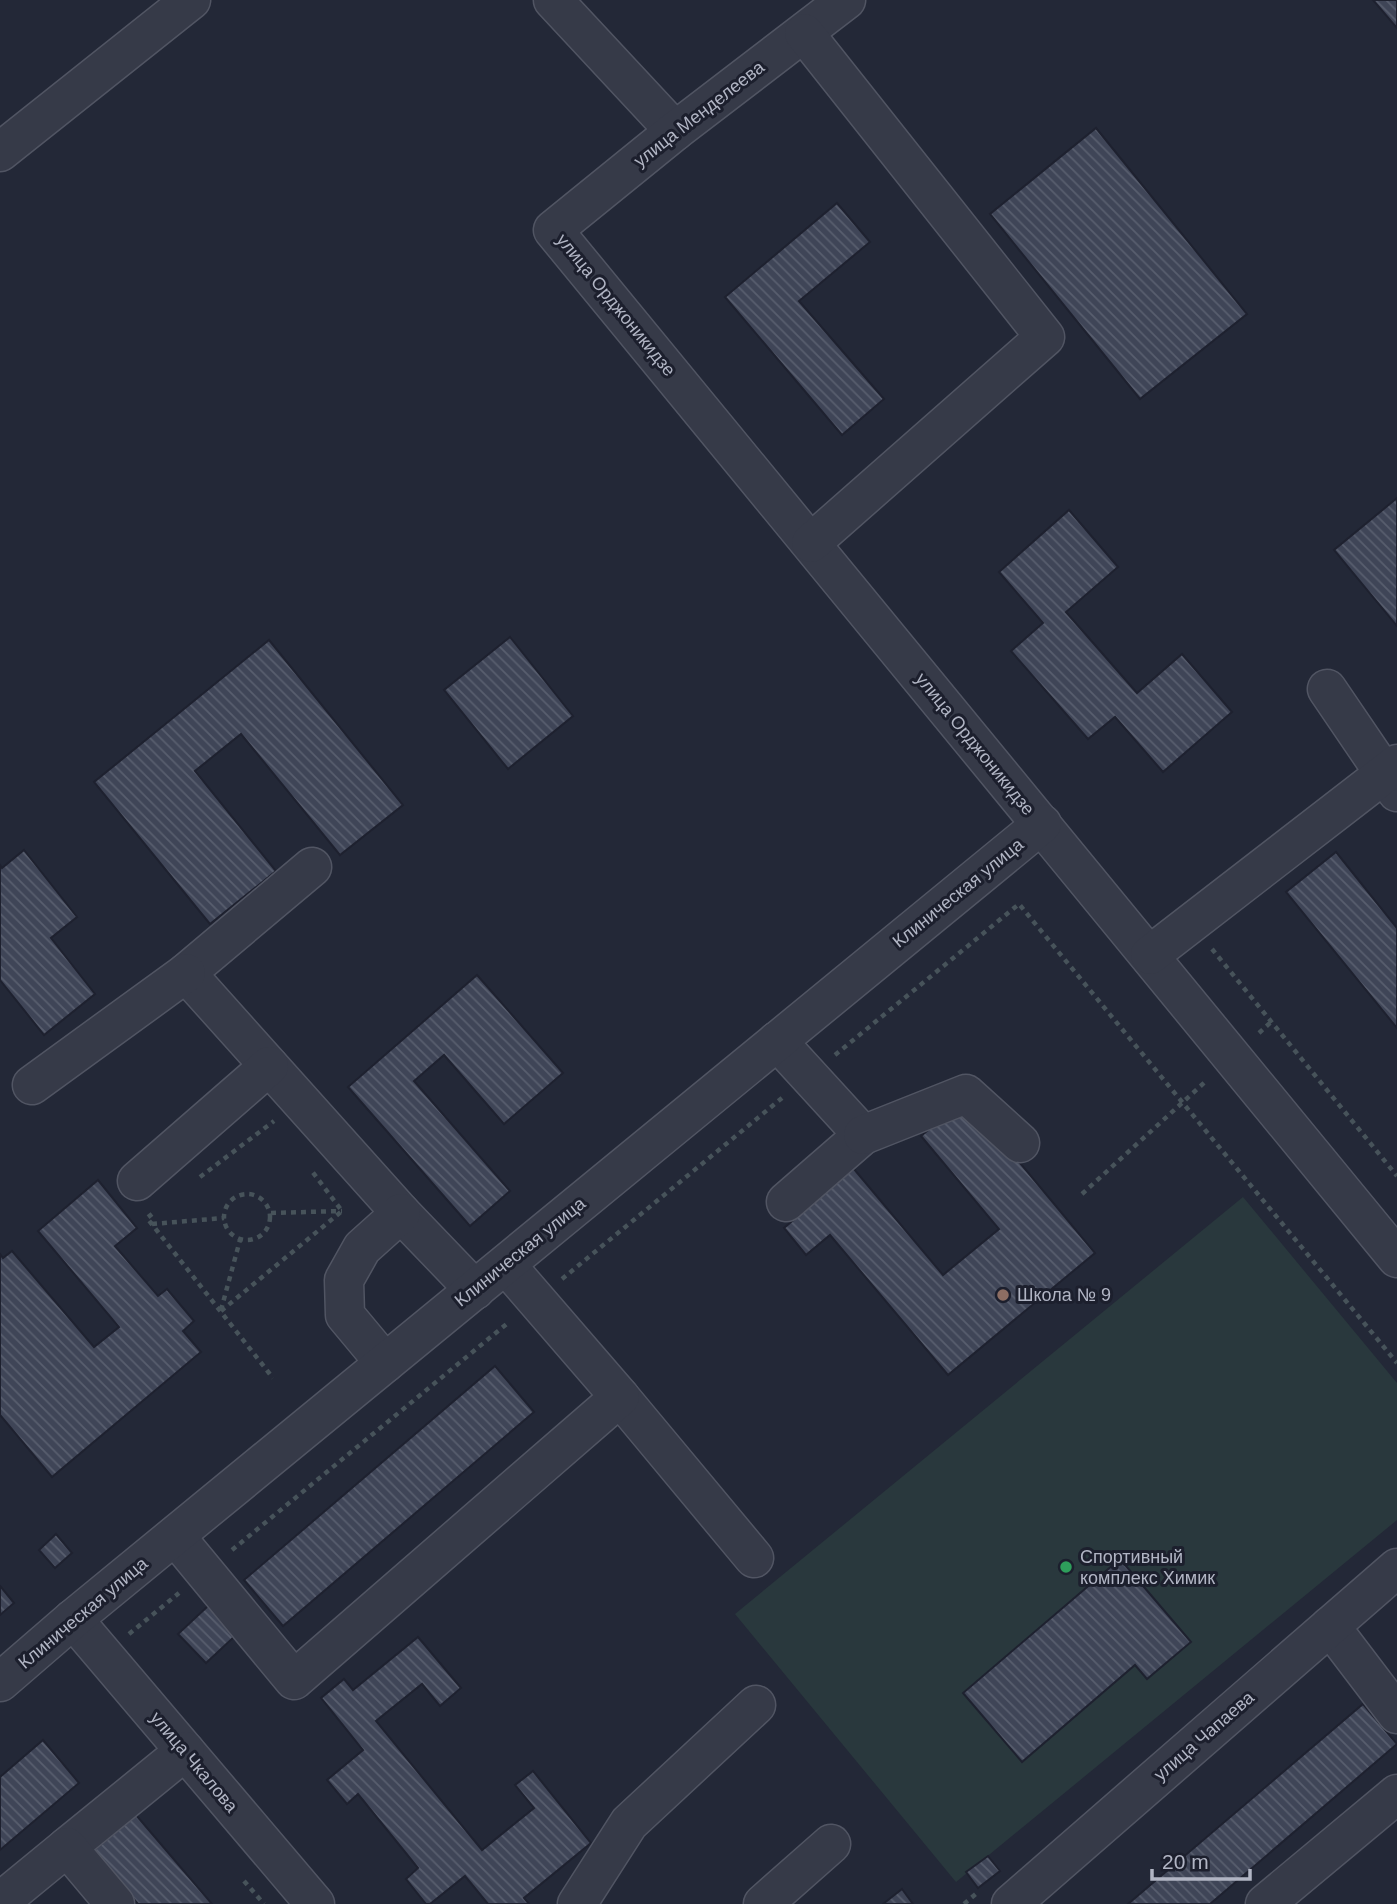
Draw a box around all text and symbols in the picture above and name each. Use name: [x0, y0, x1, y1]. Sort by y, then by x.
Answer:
street label: улица Менделеева: [630, 56, 769, 171]
street label: улица Орджоникидзе: [552, 230, 680, 380]
street label: улица Орджоникидзе: [911, 669, 1039, 819]
street label: Клиническая улица: [889, 834, 1028, 952]
street label: Клиническая улица: [451, 1193, 590, 1311]
place label: Школа № 9: [1017, 1285, 1111, 1305]
marker: Школа № 9: [995, 1287, 1011, 1303]
place label: Спортивный комплекс Химик: [1080, 1547, 1215, 1588]
street label: Клиническая улица: [15, 1553, 152, 1673]
marker: Спортивный комплекс Химик: [1058, 1559, 1074, 1575]
street label: улица Чапаева: [1150, 1687, 1259, 1785]
street label: улица Чкалова: [146, 1708, 242, 1817]
scale bar: [1152, 1838, 1250, 1882]
text: 20 m: [1162, 1850, 1209, 1873]

